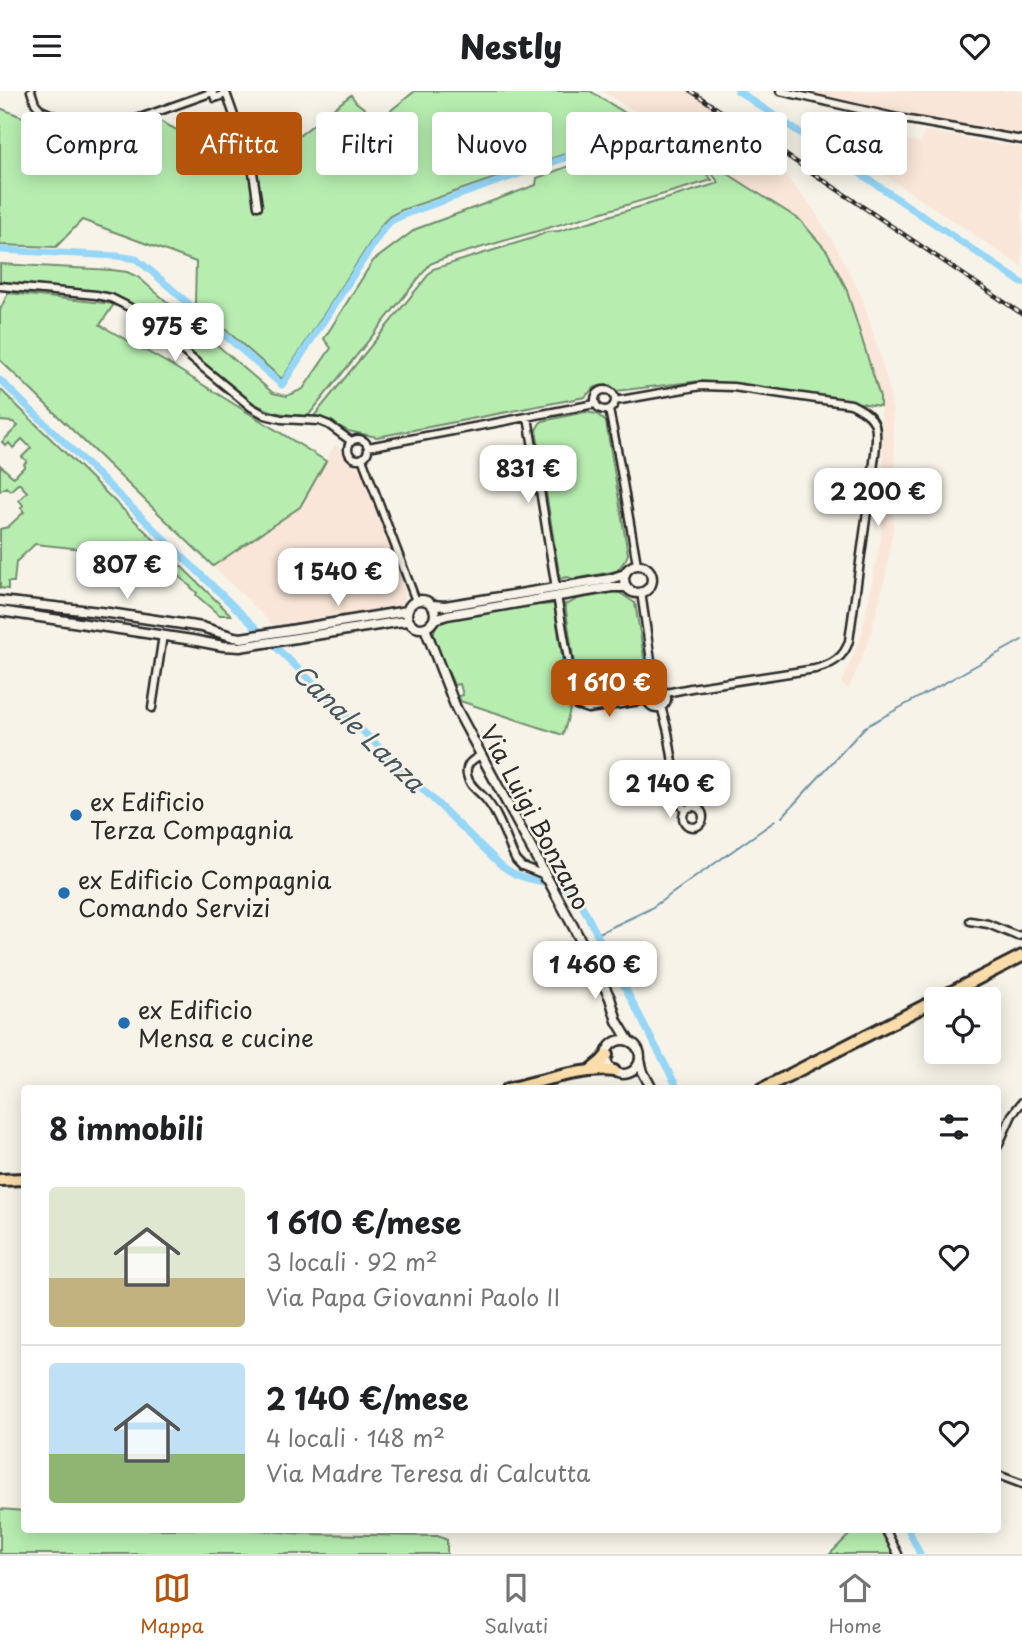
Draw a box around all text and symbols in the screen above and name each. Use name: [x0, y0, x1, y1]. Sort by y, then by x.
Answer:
text: Nestly: [460, 22, 562, 70]
icon: menu: [28, 27, 66, 65]
icon: heart: [956, 27, 994, 65]
chip: Compra: [21, 112, 162, 175]
chip: Affitta: [176, 112, 302, 175]
chip: Filtri: [316, 112, 418, 175]
chip: Nuovo: [432, 112, 552, 175]
chip: Appartamento: [566, 112, 787, 175]
chip: Casa: [801, 112, 907, 175]
pin: 975 €: [126, 303, 224, 363]
text: 975 €: [142, 308, 208, 343]
pin: 831 €: [479, 445, 577, 505]
text: 831 €: [496, 450, 560, 485]
pin: 2 200 €: [813, 469, 943, 528]
text: 2 200 €: [830, 473, 926, 508]
pin: 807 €: [78, 541, 176, 601]
text: 807 €: [92, 546, 162, 581]
pin: 1 540 €: [273, 549, 403, 608]
text: 1 540 €: [294, 553, 382, 588]
water label: Canale Lanza: [284, 653, 435, 801]
pin: 1 610 €: [544, 659, 674, 719]
text: 1 610 €: [567, 664, 651, 699]
street label: Via Luigi Bonzano: [472, 718, 600, 916]
pin: 2 140 €: [605, 761, 735, 820]
text: 2 140 €: [625, 765, 715, 800]
place label: ex Edificio Terza Compagnia: [90, 783, 293, 847]
marker: ex Edificio Terza Compagnia: [68, 807, 84, 823]
place label: ex Edificio Compagnia Comando Servizi: [78, 861, 332, 925]
marker: ex Edificio Compagnia Comando Servizi: [56, 885, 72, 901]
pin: 1 460 €: [530, 941, 660, 1001]
text: 1 460 €: [549, 946, 641, 981]
map controls: [924, 987, 1001, 1064]
button: locate: [924, 987, 1001, 1064]
place label: ex Edificio Mensa e cucine: [138, 991, 314, 1055]
marker: ex Edificio Mensa e cucine: [116, 1015, 132, 1031]
text: 8 immobili: [49, 1105, 203, 1150]
icon: filters: [935, 1108, 973, 1146]
text: 1 610 €/mese: [266, 1199, 461, 1244]
icon: home: [105, 1215, 189, 1299]
icon: heart: [935, 1238, 973, 1276]
text: 3 locali · 92 m²: [266, 1244, 438, 1279]
text: Via Papa Giovanni Paolo II: [266, 1279, 560, 1314]
text: 2 140 €/mese: [266, 1375, 469, 1420]
icon: home: [105, 1391, 189, 1475]
icon: heart: [935, 1414, 973, 1452]
text: 4 locali · 148 m²: [266, 1420, 445, 1455]
text: Via Madre Teresa di Calcutta: [266, 1455, 590, 1490]
tab: Mappa: [140, 1569, 204, 1639]
tab: Salvati: [484, 1569, 548, 1639]
tab: Home: [829, 1569, 882, 1639]

